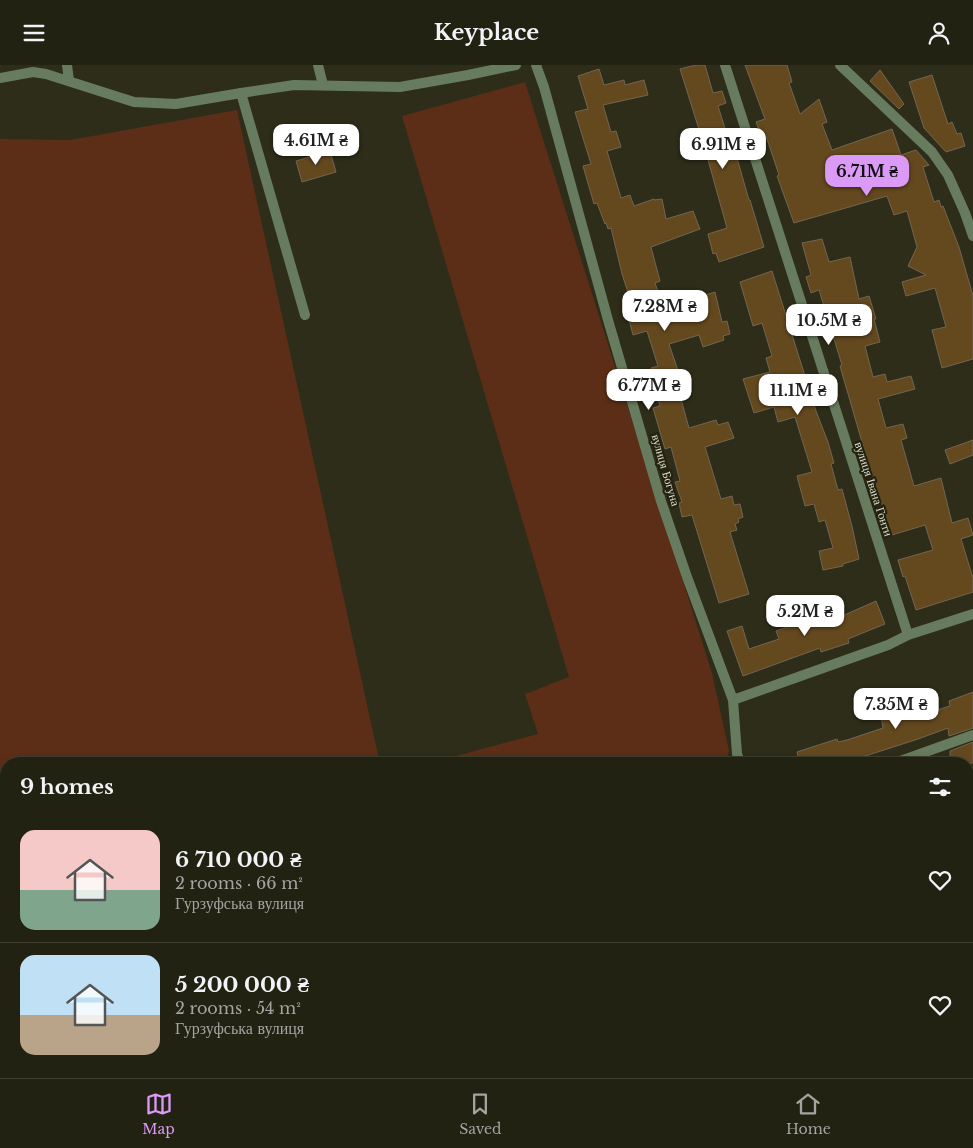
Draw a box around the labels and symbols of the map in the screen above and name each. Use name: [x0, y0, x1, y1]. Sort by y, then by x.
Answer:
pin: 4.61M ₴: [270, 123, 362, 166]
pin: 6.91M ₴: [677, 127, 769, 170]
pin: 6.71M ₴: [821, 155, 913, 197]
pin: 7.28M ₴: [619, 289, 711, 332]
pin: 10.5M ₴: [783, 303, 875, 346]
pin: 6.77M ₴: [603, 369, 695, 411]
pin: 11.1M ₴: [752, 373, 844, 416]
street label: вулиця Богуна: [649, 432, 684, 508]
street label: вулиця Івана Гонти: [852, 440, 897, 539]
pin: 5.2M ₴: [764, 595, 846, 637]
pin: 7.35M ₴: [850, 687, 942, 730]

